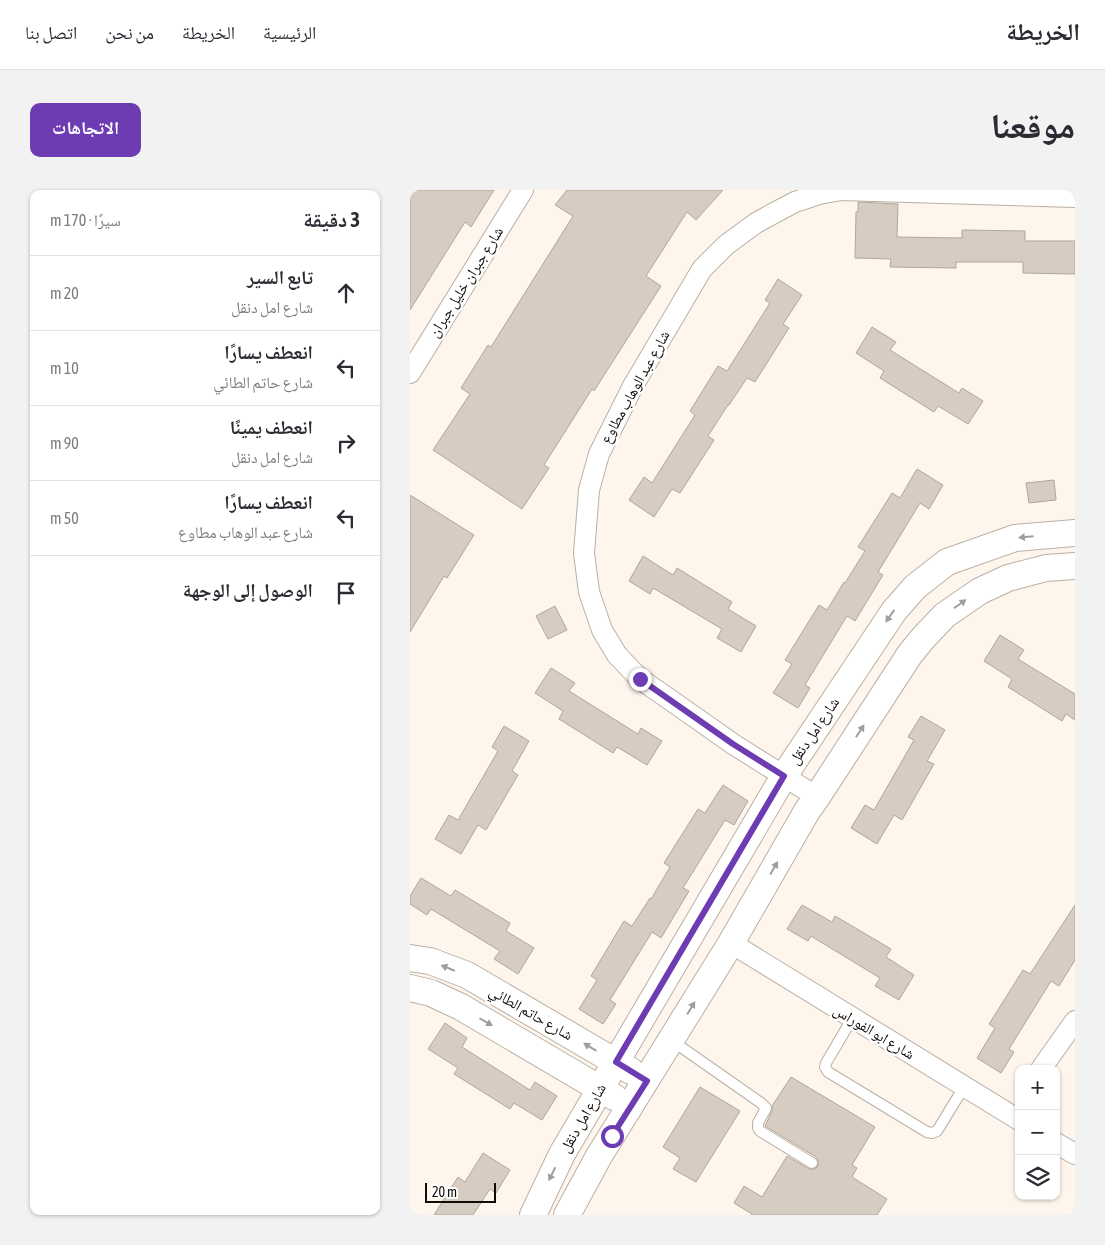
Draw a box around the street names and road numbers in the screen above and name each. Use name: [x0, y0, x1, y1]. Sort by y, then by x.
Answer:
street label: شارع جبران خليل جبران: [425, 223, 508, 341]
street label: شارع عبد الوهاب مطاوع: [596, 327, 675, 447]
street label: شارع امل دنقل: [785, 694, 844, 768]
street label: شارع حاتم الطائي: [485, 982, 576, 1047]
street label: شارع ابو الفوراس: [830, 1001, 918, 1064]
street label: شارع امل دنقل: [556, 1080, 611, 1156]

